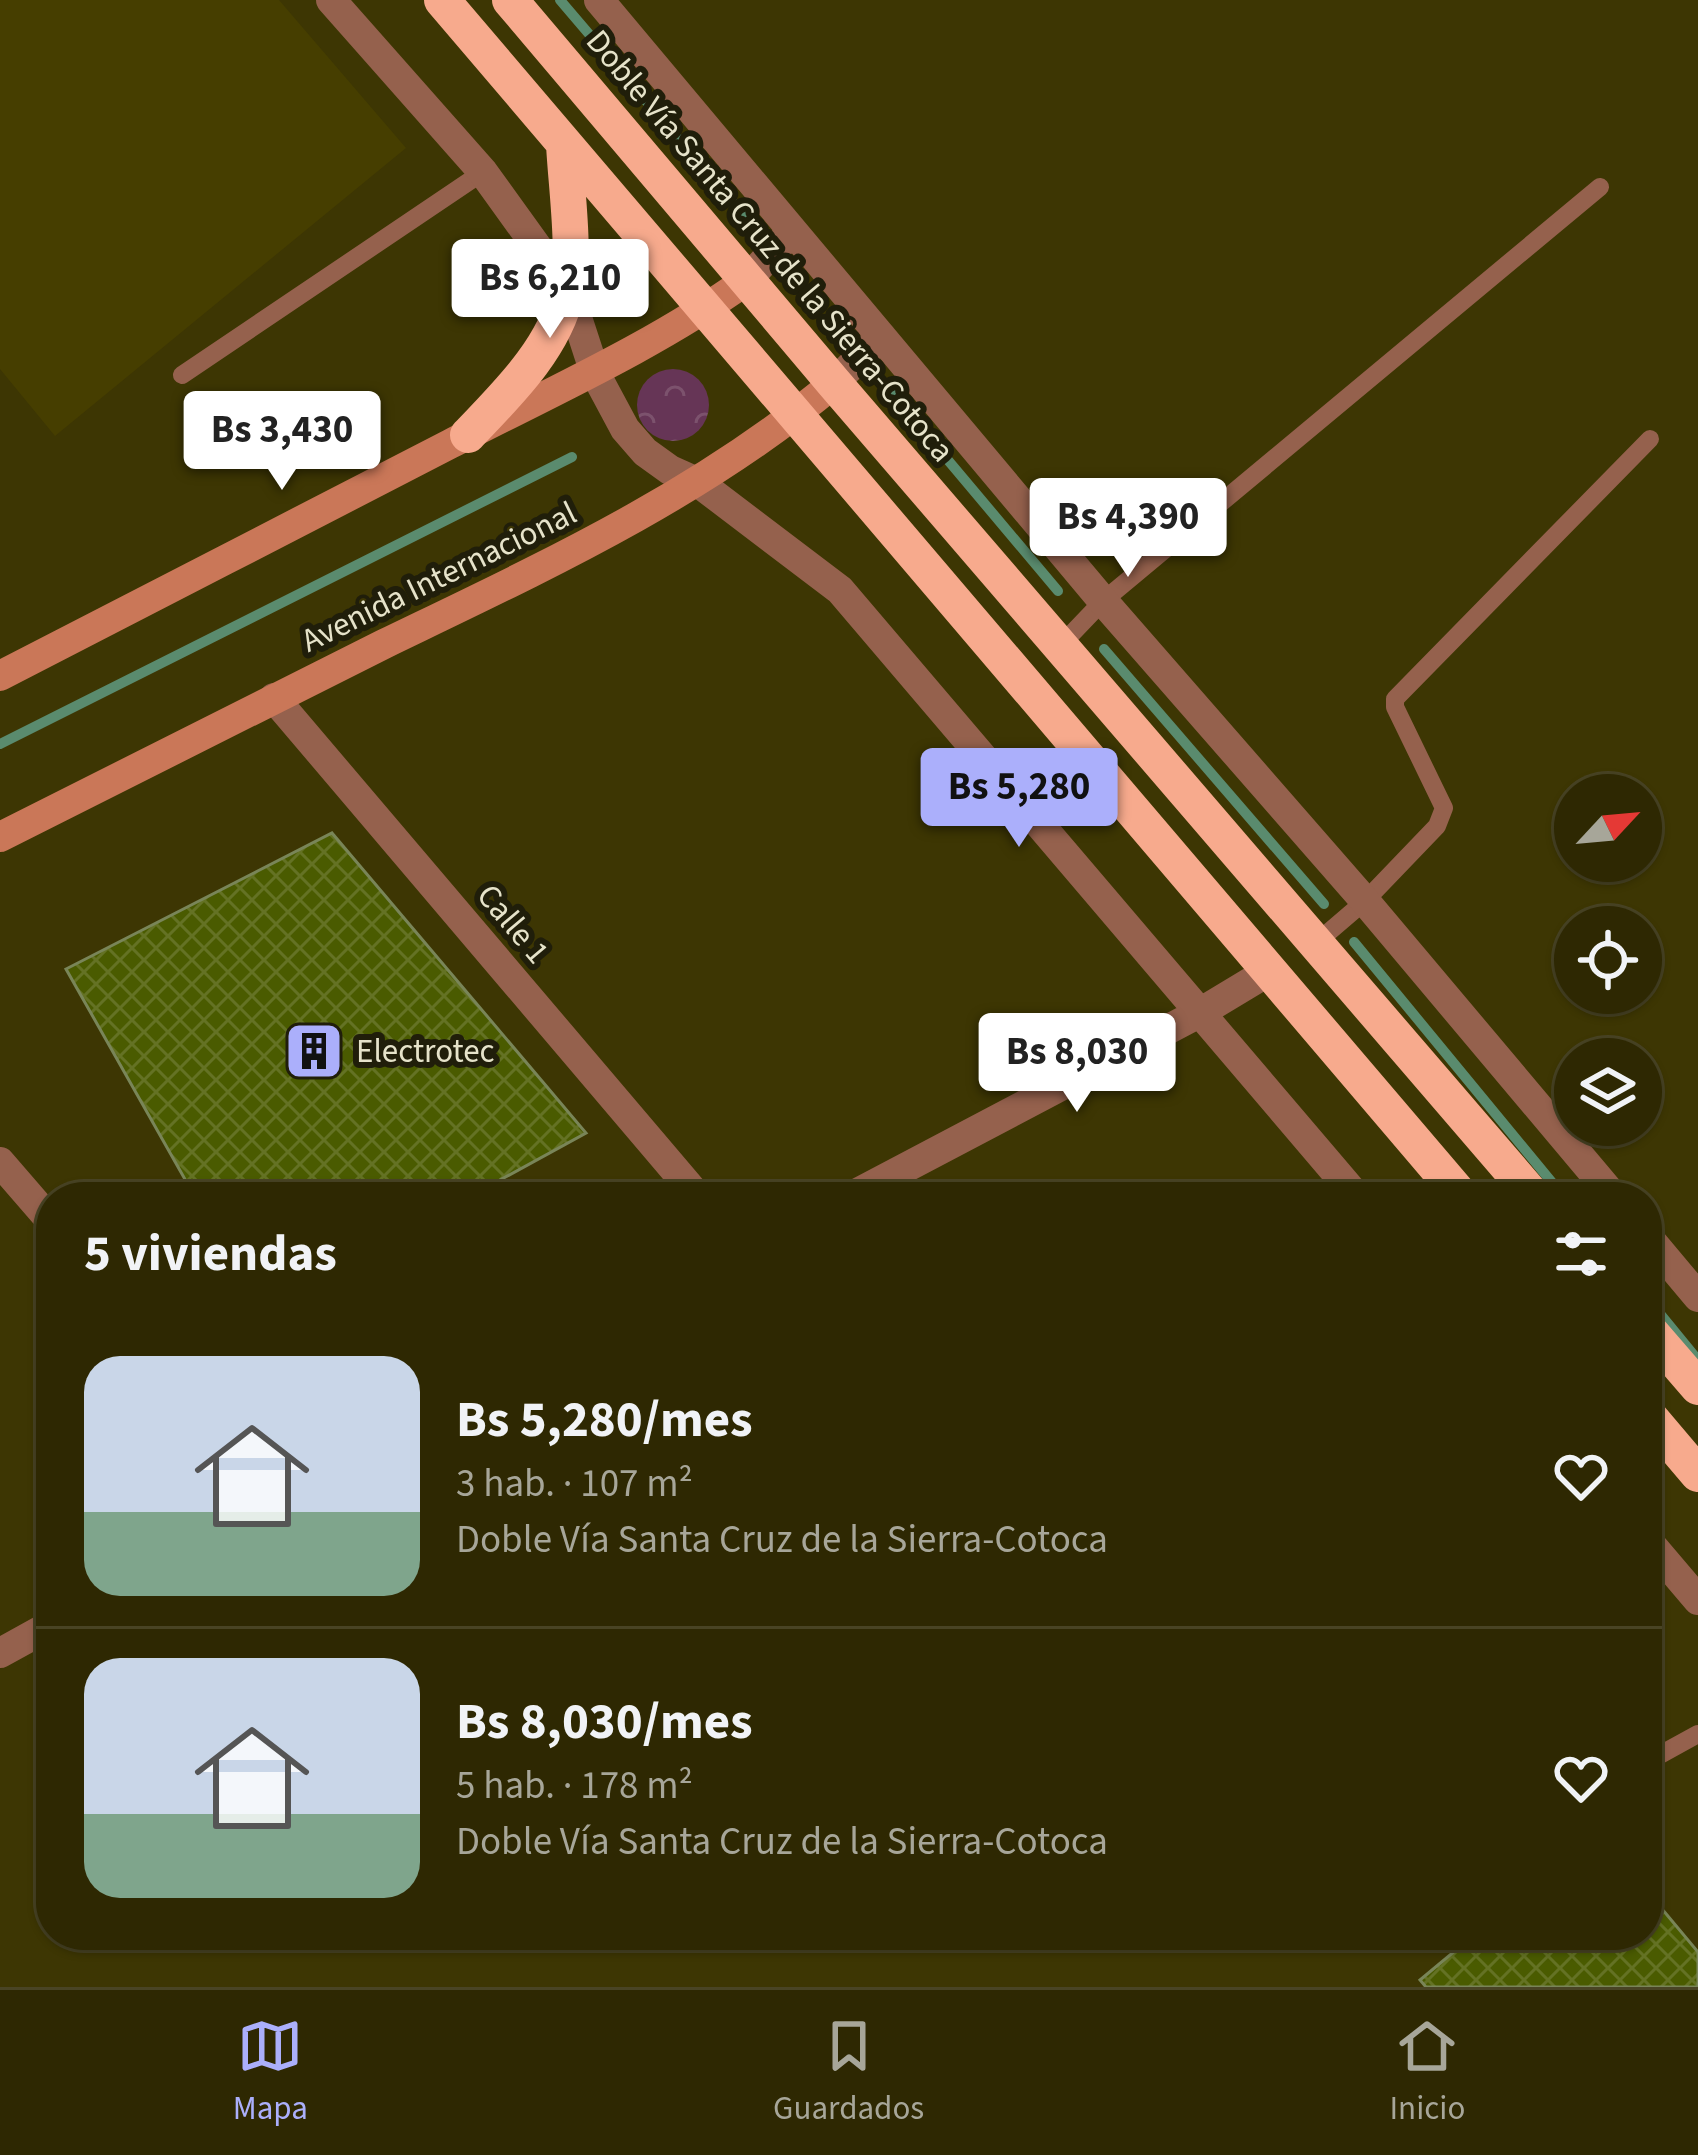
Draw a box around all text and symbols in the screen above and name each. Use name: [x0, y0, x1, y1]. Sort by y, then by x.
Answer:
street label: Doble Vía Santa Cruz de la Sierra-Cotoca: [575, 20, 965, 472]
pin: Bs 6,210: [426, 239, 674, 341]
text: Bs 6,210: [479, 250, 621, 306]
pin: Bs 3,430: [158, 391, 406, 493]
text: Bs 3,430: [211, 402, 353, 458]
pin: Bs 4,390: [1004, 478, 1252, 580]
text: Bs 4,390: [1057, 489, 1199, 545]
street label: Avenida Internacional: [293, 490, 585, 664]
pin: Bs 5,280: [895, 748, 1143, 850]
text: Bs 5,280: [948, 759, 1090, 815]
north arrow: [1554, 774, 1662, 882]
map controls: [1554, 774, 1662, 1146]
street label: Calle 1: [466, 874, 560, 974]
button: locate: [1554, 906, 1662, 1014]
pin: Bs 8,030: [953, 1013, 1201, 1115]
building icon: Electrotec: [283, 1020, 345, 1082]
text: Bs 8,030: [1006, 1024, 1148, 1080]
place label: Electrotec: [356, 1028, 495, 1075]
button: layers: [1554, 1038, 1662, 1146]
text: 5 viviendas: [84, 1218, 337, 1290]
icon: filters: [1548, 1221, 1614, 1287]
text: Bs 5,280/mes: [456, 1384, 753, 1456]
icon: home: [180, 1404, 324, 1548]
icon: heart: [1548, 1443, 1614, 1509]
text: 3 hab. · 107 m²: [456, 1456, 693, 1512]
text: Doble Vía Santa Cruz de la Sierra-Cotoca: [456, 1512, 1108, 1568]
text: Bs 8,030/mes: [456, 1686, 753, 1758]
icon: home: [180, 1706, 324, 1850]
icon: heart: [1548, 1745, 1614, 1811]
text: 5 hab. · 178 m²: [456, 1758, 693, 1814]
text: Doble Vía Santa Cruz de la Sierra-Cotoca: [456, 1814, 1108, 1870]
tab: Mapa: [233, 2013, 308, 2132]
tab: Guardados: [773, 2013, 924, 2132]
tab: Inicio: [1389, 2013, 1465, 2132]

